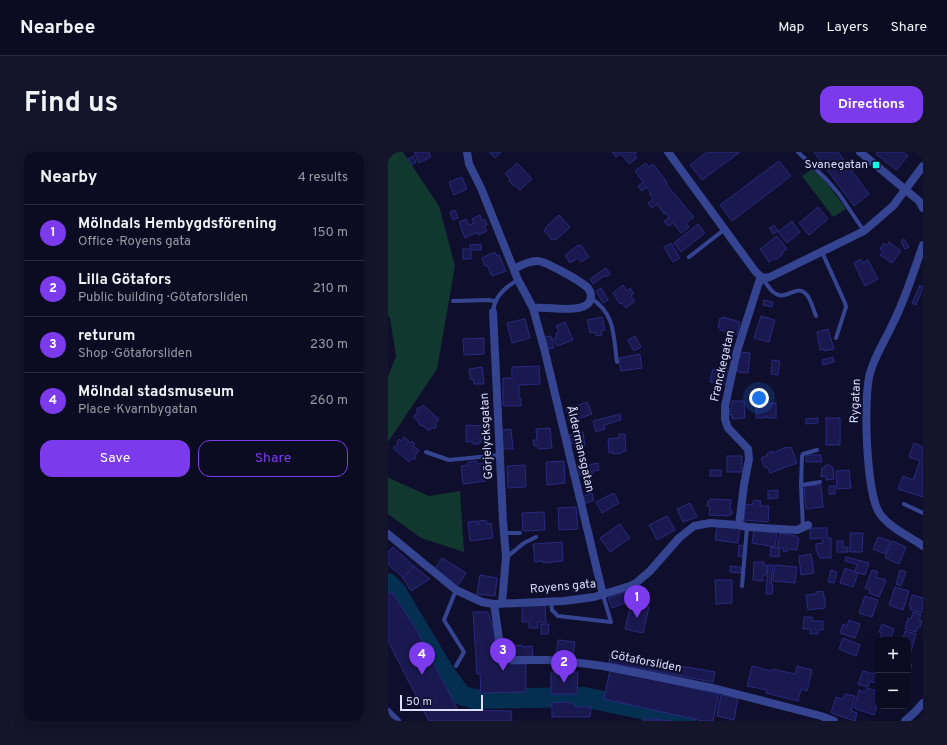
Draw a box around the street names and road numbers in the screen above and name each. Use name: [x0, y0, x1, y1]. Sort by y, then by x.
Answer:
street label: Franckegatan: [707, 329, 739, 403]
street label: Rygatan: [847, 378, 865, 424]
street label: Görjelycksgatan: [477, 392, 497, 480]
street label: Åldermansgatan: [562, 404, 598, 494]
street label: Royens gata: [529, 576, 597, 598]
street label: Götaforsliden: [609, 647, 683, 677]

